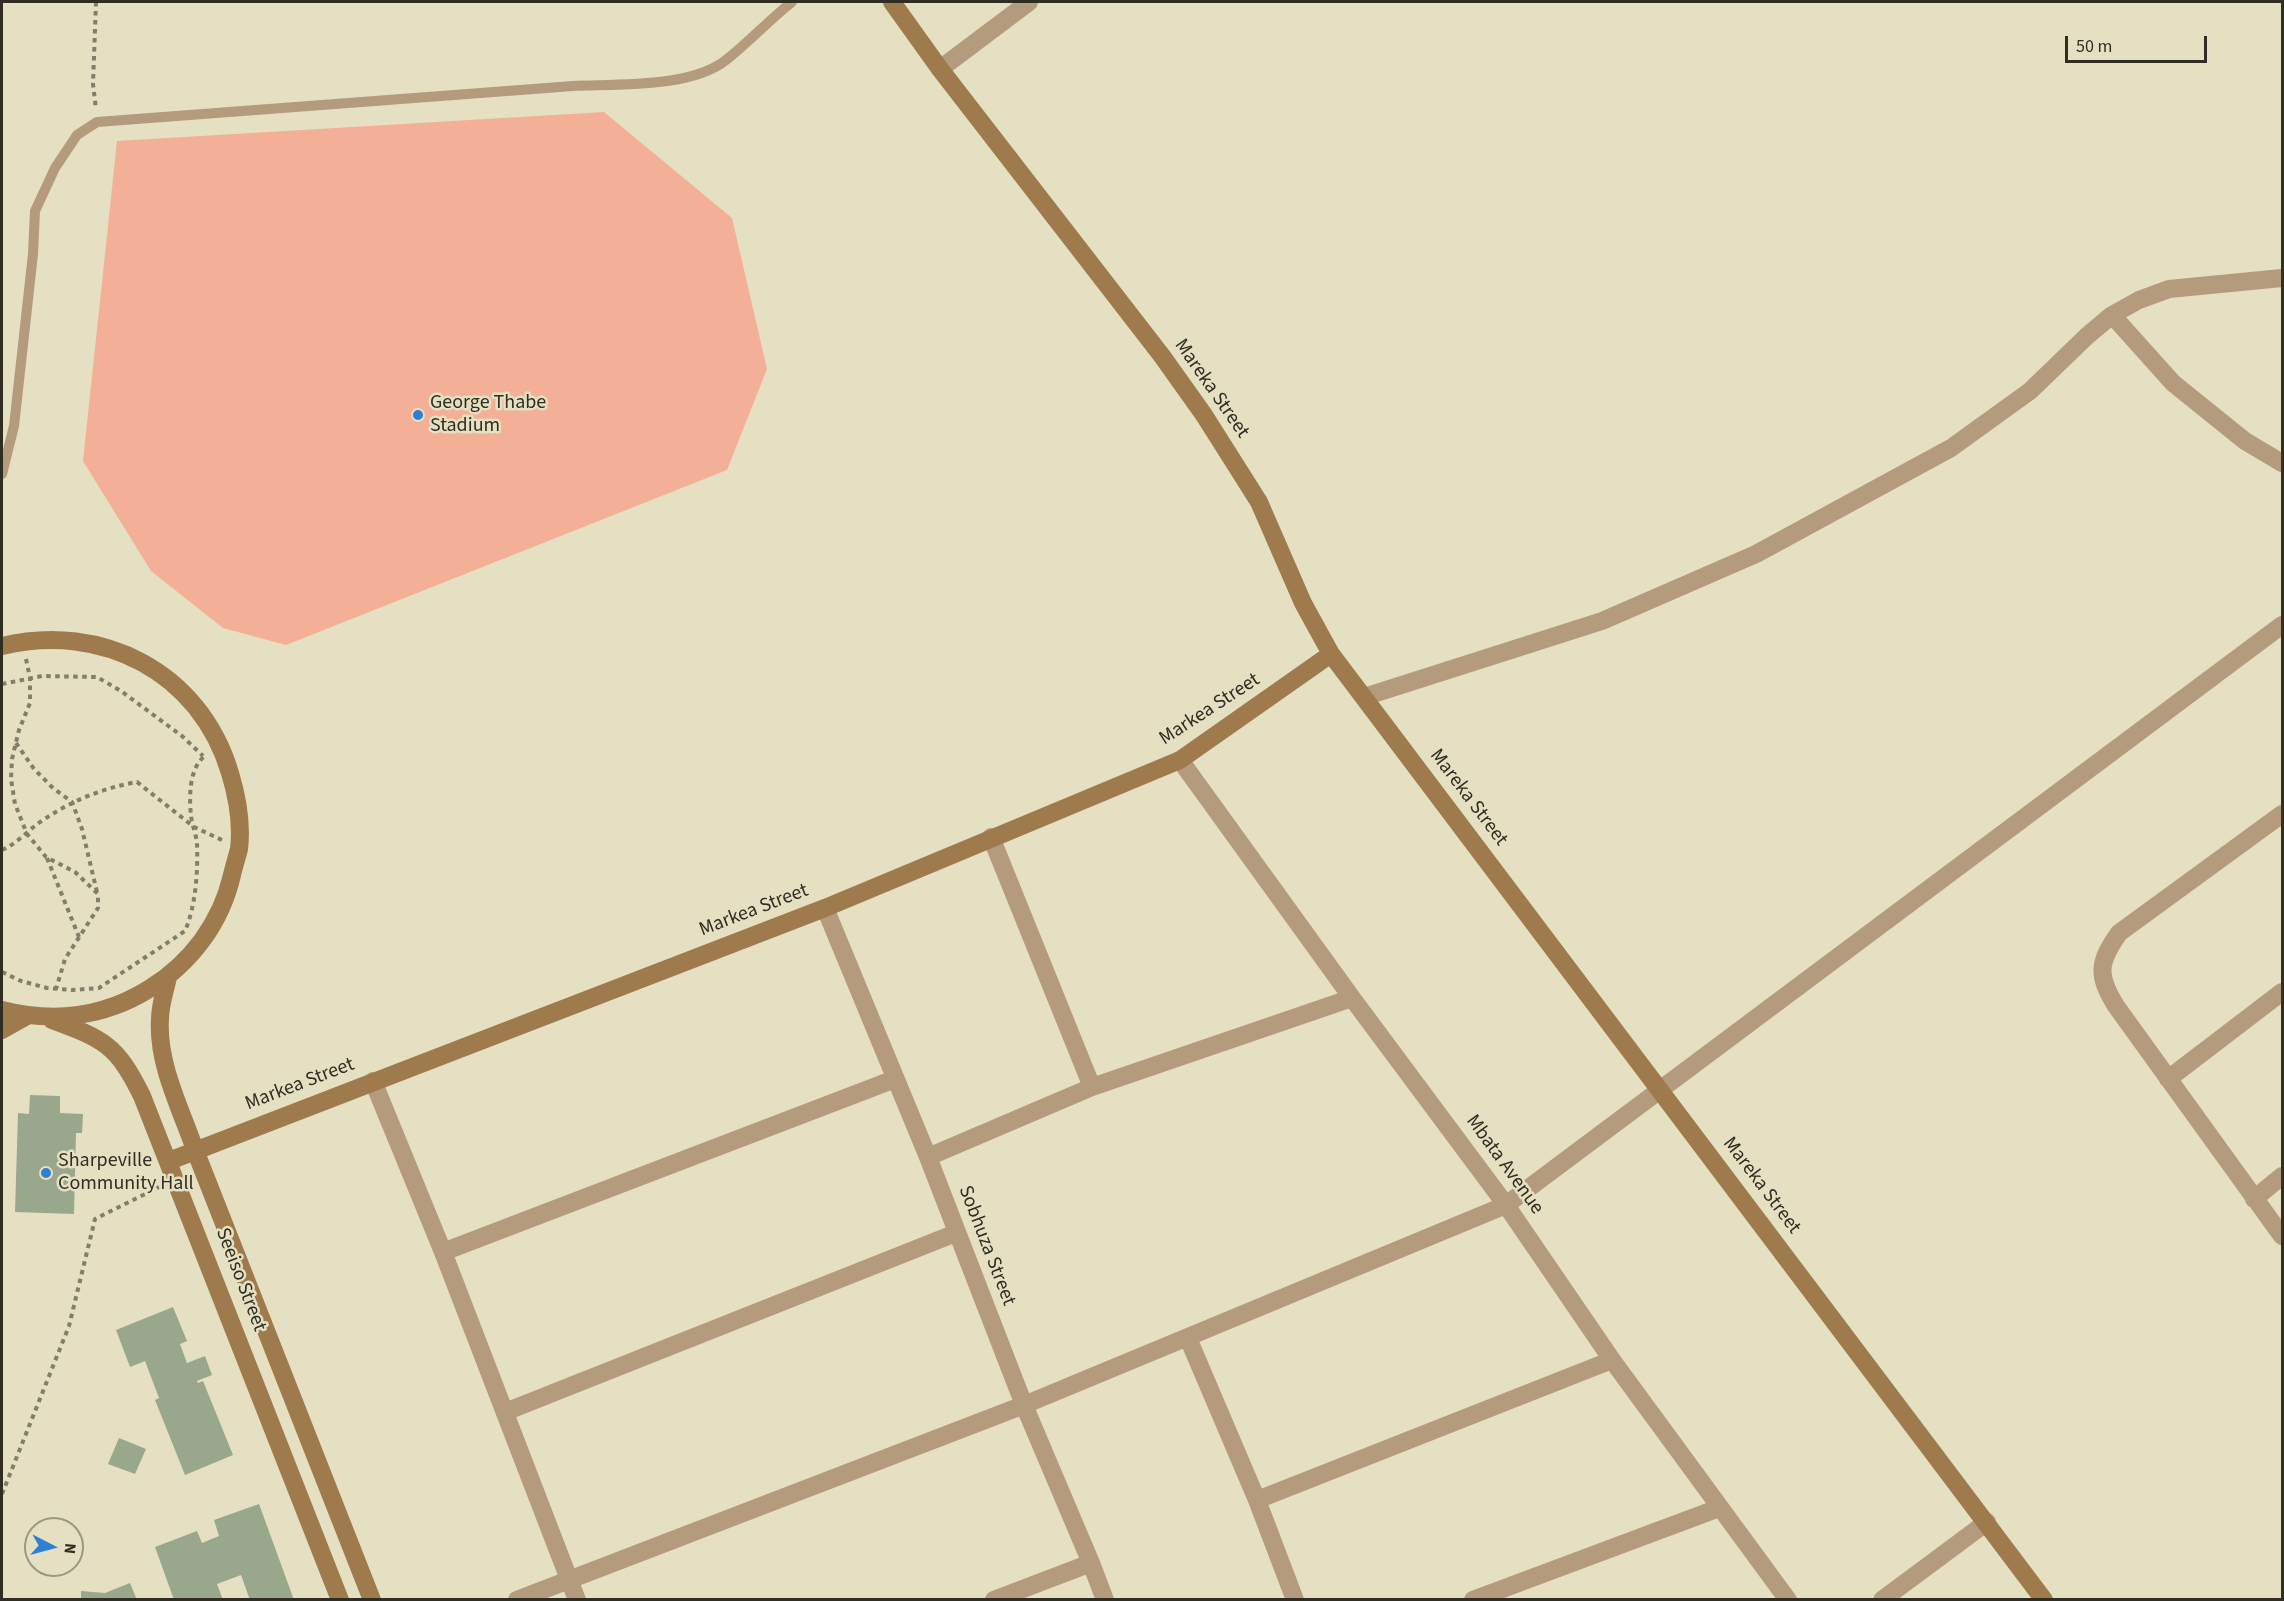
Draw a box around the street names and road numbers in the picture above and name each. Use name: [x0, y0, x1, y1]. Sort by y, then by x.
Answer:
street label: Mareka Street: [1168, 335, 1254, 443]
street label: Markea Street: [1155, 669, 1265, 751]
street label: Mareka Street: [1424, 745, 1512, 851]
street label: Markea Street: [696, 879, 812, 943]
street label: Markea Street: [242, 1053, 358, 1117]
street label: Mbata Avenue: [1460, 1111, 1548, 1219]
street label: Mareka Street: [1717, 1133, 1805, 1239]
street label: Sobhuza Street: [952, 1183, 1020, 1309]
street label: Seeiso Street: [209, 1225, 271, 1335]

